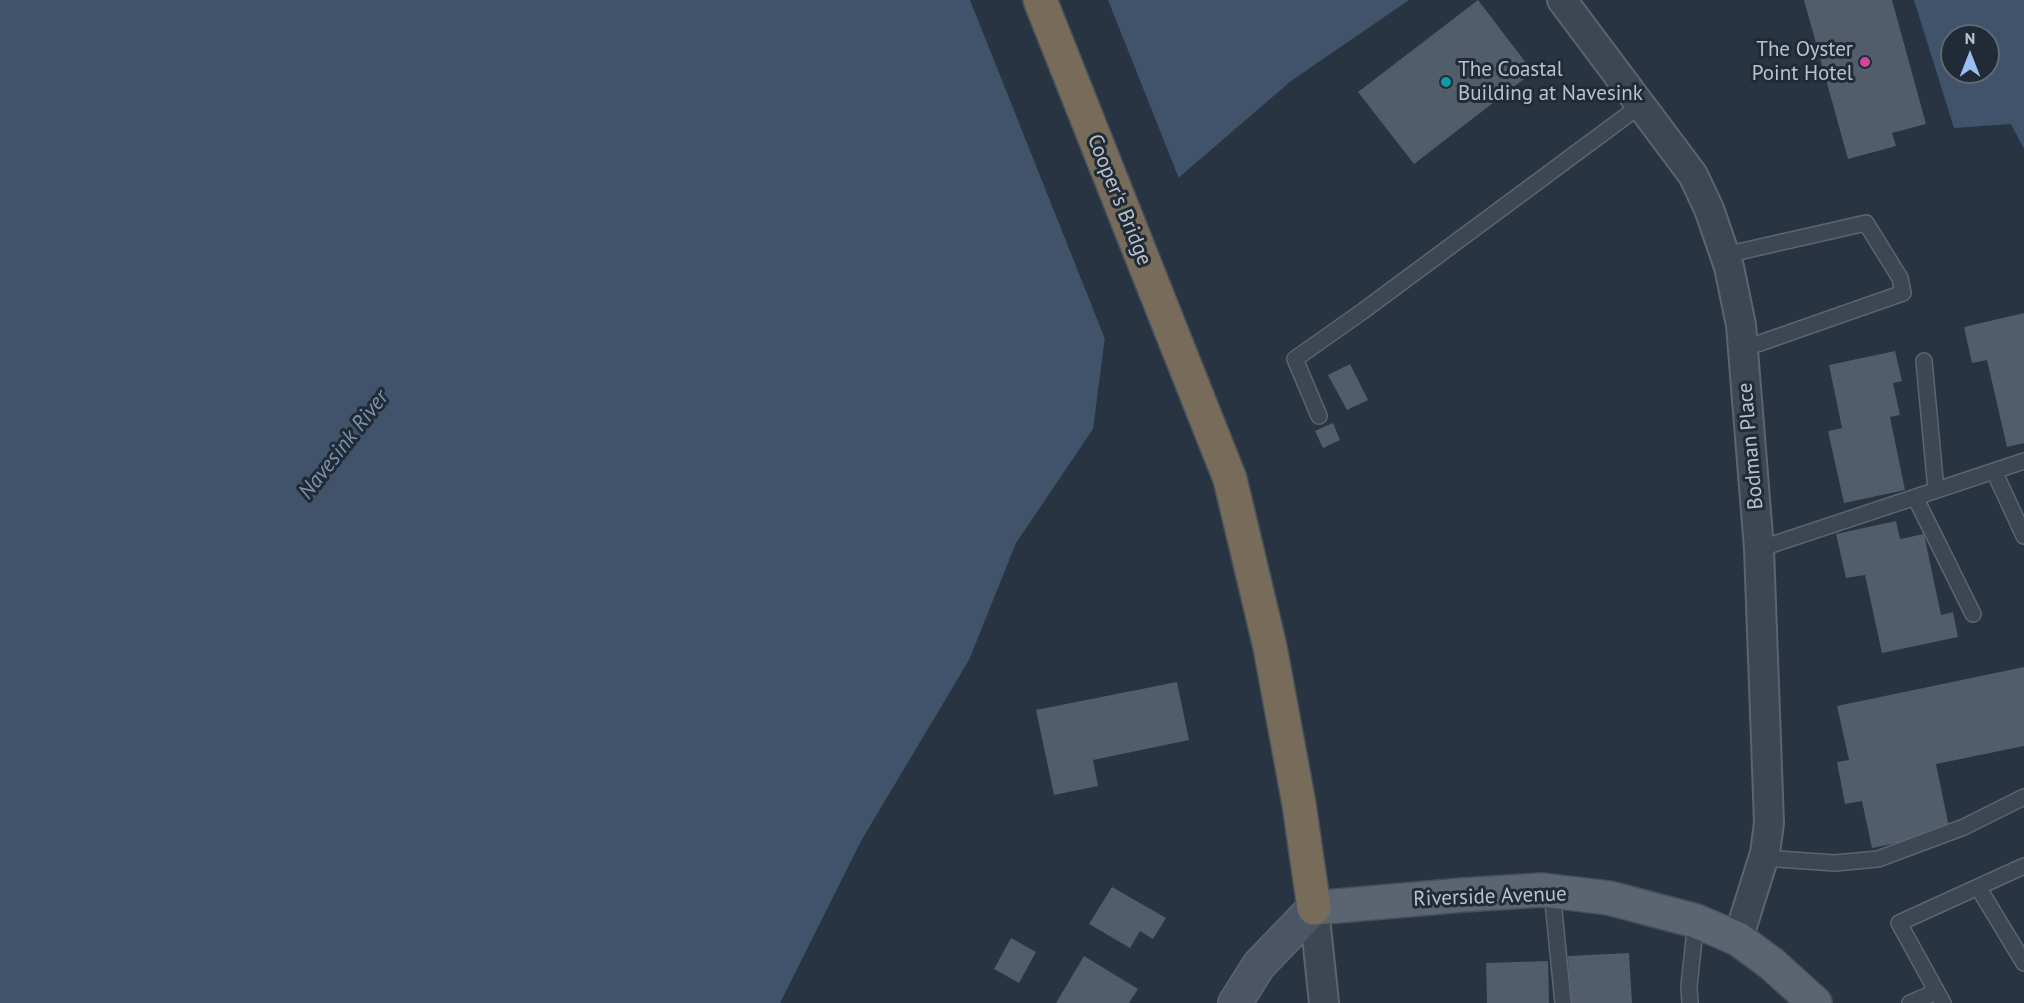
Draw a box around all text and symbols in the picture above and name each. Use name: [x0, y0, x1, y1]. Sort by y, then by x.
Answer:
north arrow: [1940, 24, 2000, 84]
text: N: [1965, 28, 1975, 48]
place label: The Oyster Point Hotel: [1752, 37, 1853, 87]
marker: The Oyster Point Hotel: [1858, 55, 1872, 69]
place label: The Coastal Building at Navesink: [1458, 57, 1643, 107]
marker: The Coastal Building at Navesink: [1439, 75, 1453, 89]
street label: Cooper's Bridge: [1081, 131, 1157, 269]
street label: Bodman Place: [1733, 381, 1769, 511]
water label: Navesink River: [293, 385, 395, 505]
street label: Riverside Avenue: [1413, 882, 1567, 912]

